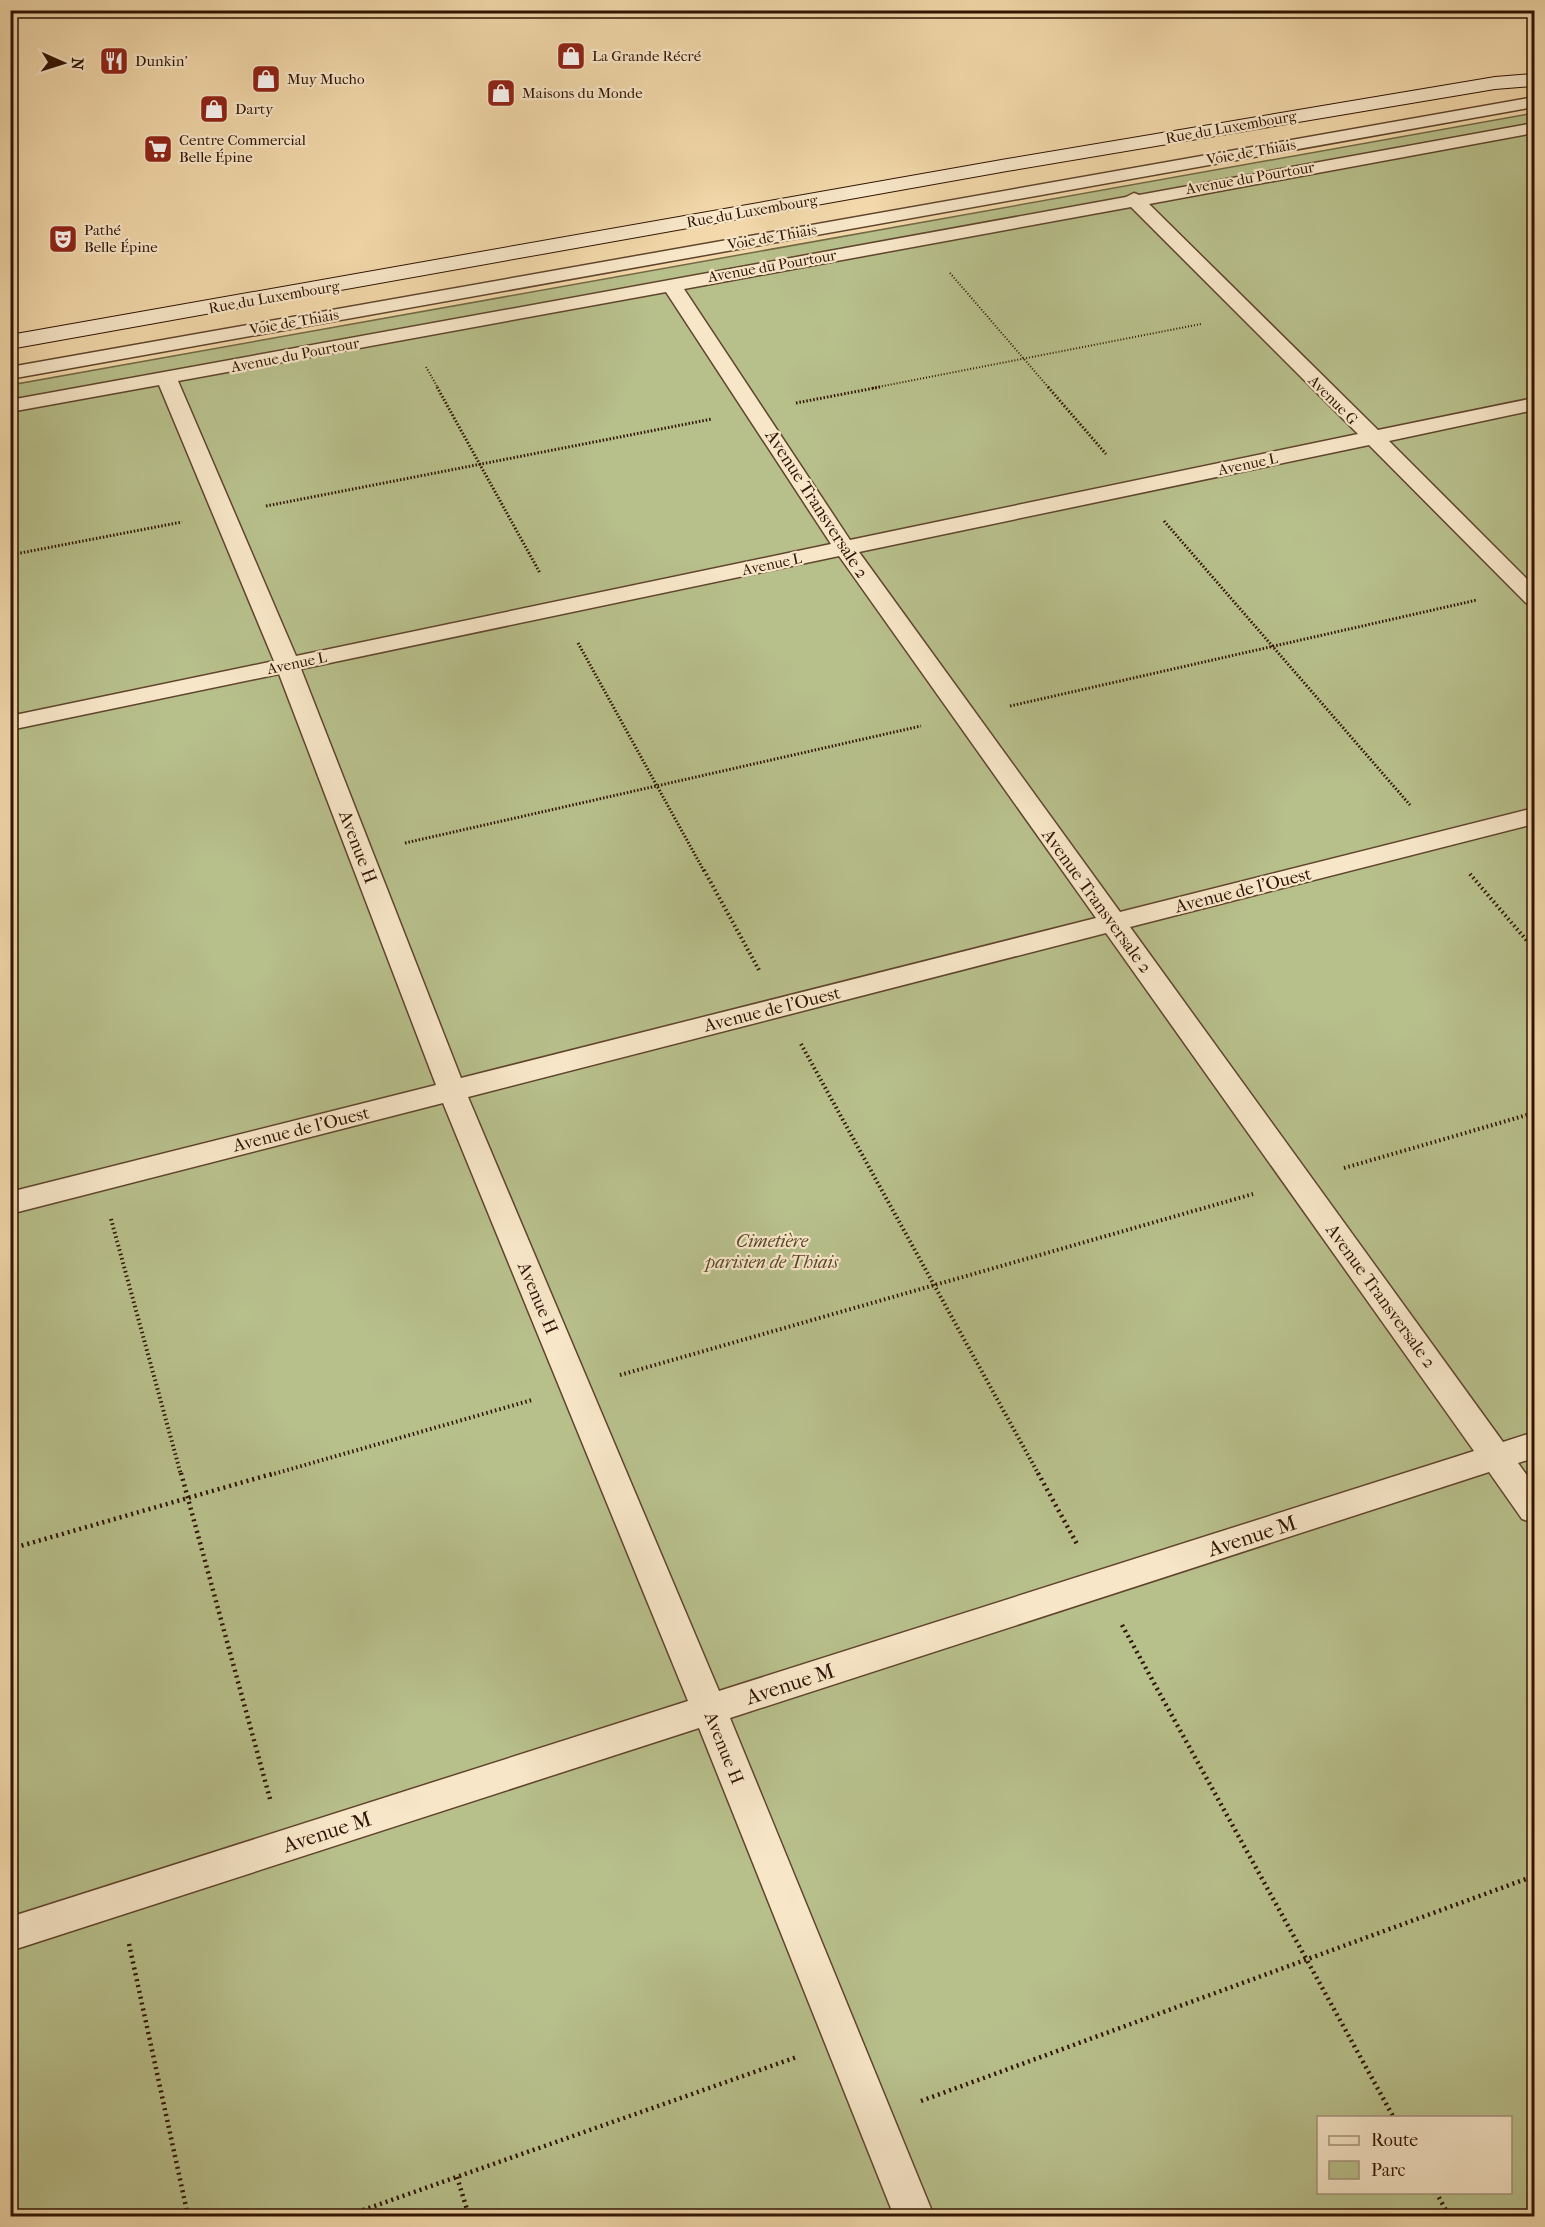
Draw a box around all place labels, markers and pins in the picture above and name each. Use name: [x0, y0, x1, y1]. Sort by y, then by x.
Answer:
shop icon: La Grande Récré: [555, 40, 587, 72]
restaurant icon: Dunkin': [98, 45, 130, 77]
place label: La Grande Récré: [592, 47, 702, 65]
place label: Dunkin': [135, 52, 188, 70]
shop icon: Muy Mucho: [250, 63, 282, 95]
place label: Muy Mucho: [287, 70, 365, 88]
shop icon: Maisons du Monde: [485, 77, 517, 109]
place label: Maisons du Monde: [522, 84, 643, 102]
shop icon: Darty: [198, 93, 230, 125]
place label: Darty: [235, 100, 274, 118]
place label: Centre Commercial Belle Épine: [179, 131, 306, 166]
supermarket icon: Centre Commercial Belle Épine: [142, 133, 174, 165]
place label: Pathé Belle Épine: [84, 221, 158, 256]
theatre icon: Pathé Belle Épine: [47, 223, 79, 255]

